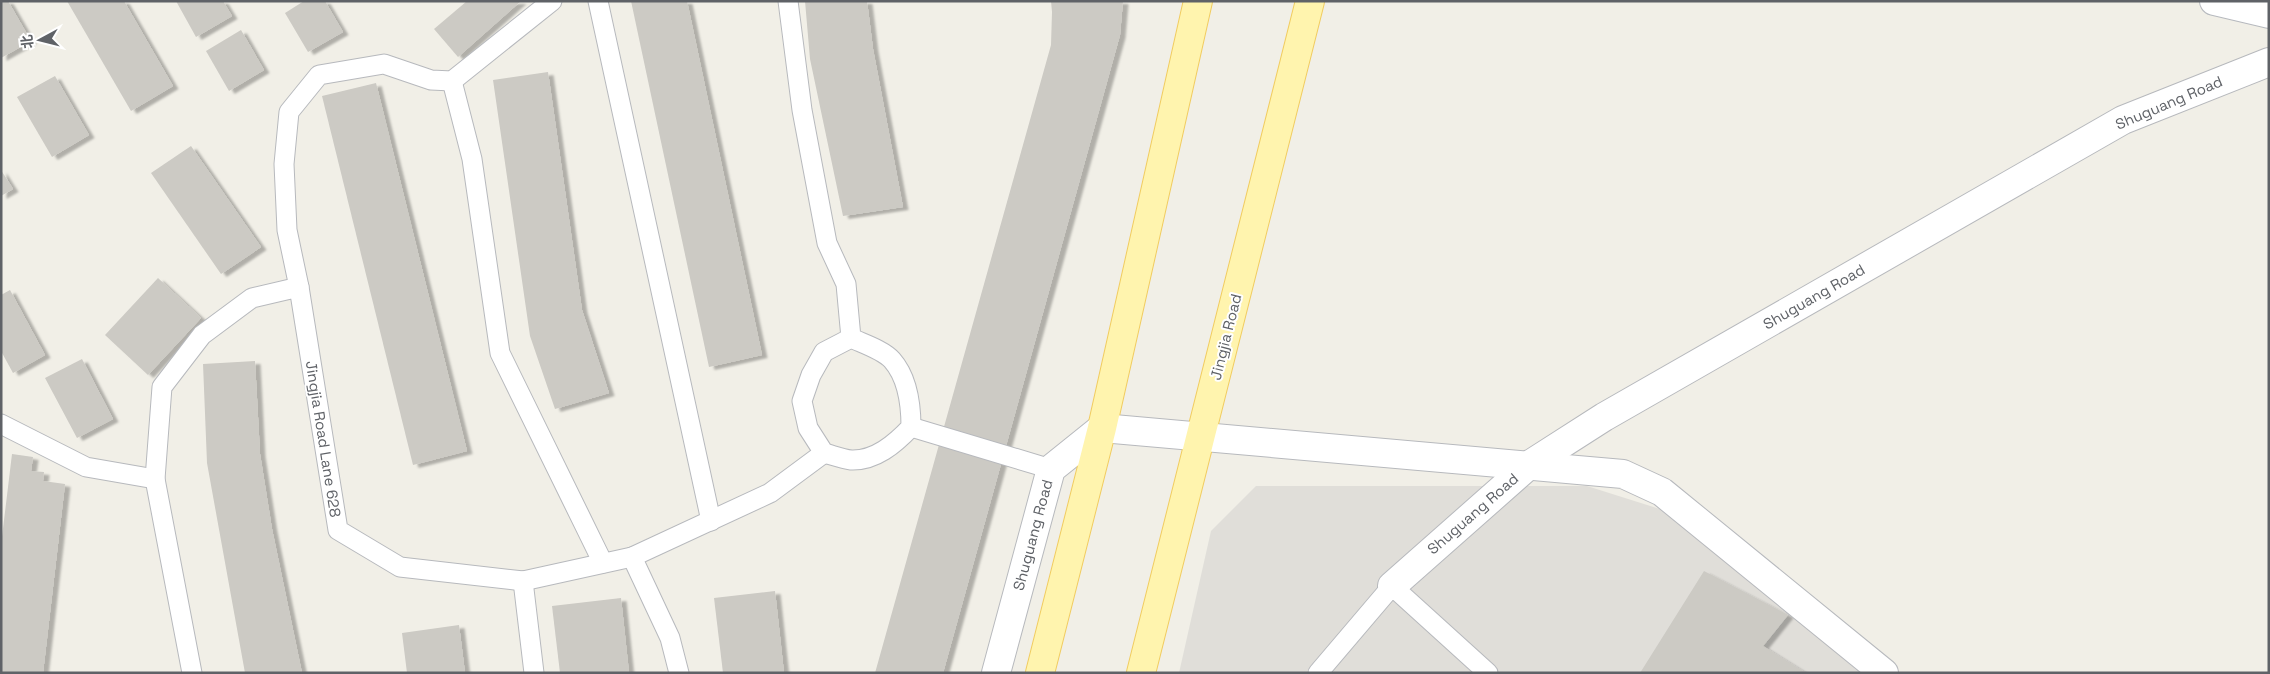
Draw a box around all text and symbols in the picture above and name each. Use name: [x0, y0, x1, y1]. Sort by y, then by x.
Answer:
north arrow: [15, 15, 65, 65]
text: 北: [17, 34, 37, 50]
street label: Shuguang Road: [2112, 71, 2225, 134]
street label: Shuguang Road: [1759, 260, 1868, 333]
street label: Jingjia Road: [1206, 292, 1245, 382]
street label: Jingjia Road Lane 628: [302, 359, 345, 519]
street label: Shuguang Road: [1423, 469, 1522, 558]
street label: Shuguang Road: [1009, 477, 1056, 593]

